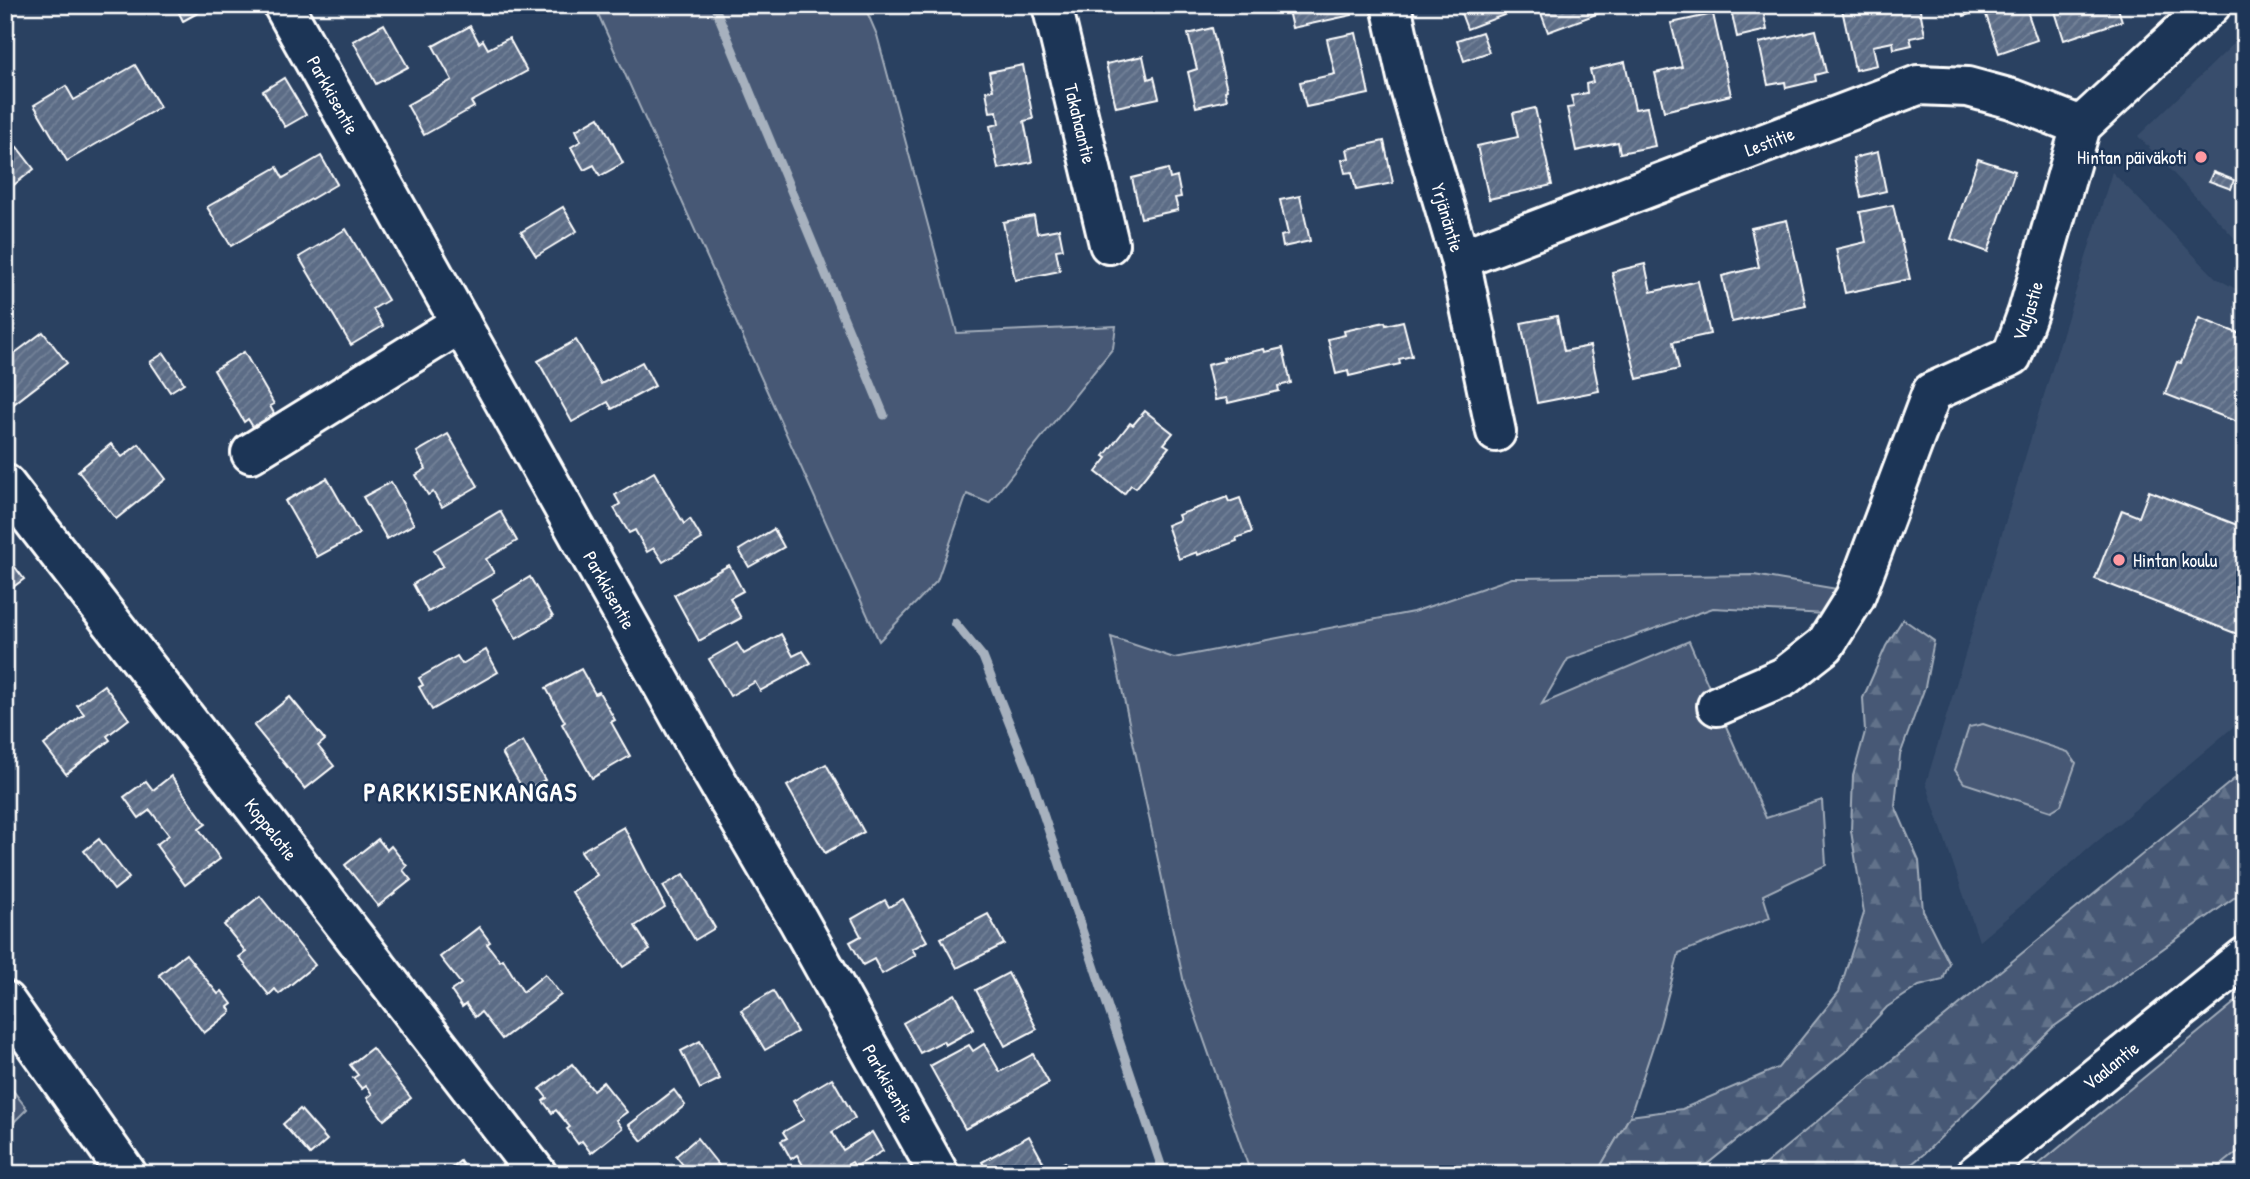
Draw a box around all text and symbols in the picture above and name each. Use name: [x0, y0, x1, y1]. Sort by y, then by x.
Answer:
street label: Parkkisentie: [301, 51, 366, 139]
street label: Takahaantie: [1058, 81, 1103, 167]
street label: Lestitie: [1741, 120, 1798, 163]
place label: Hintan päiväkoti: [2077, 144, 2187, 170]
marker: Hintan päiväkoti: [2193, 149, 2209, 165]
street label: Yrjänäntie: [1425, 180, 1470, 255]
street label: Valjastie: [2006, 278, 2049, 344]
street label: Parkkisentie: [577, 546, 642, 634]
place label: Hintan koulu: [2133, 547, 2218, 573]
marker: Hintan koulu: [2111, 552, 2127, 568]
district label: PARKKISENKANGAS: [364, 774, 578, 809]
street label: Koppelotie: [239, 793, 304, 866]
street label: Vaalantie: [2077, 1035, 2144, 1096]
street label: Parkkisentie: [857, 1040, 921, 1128]

